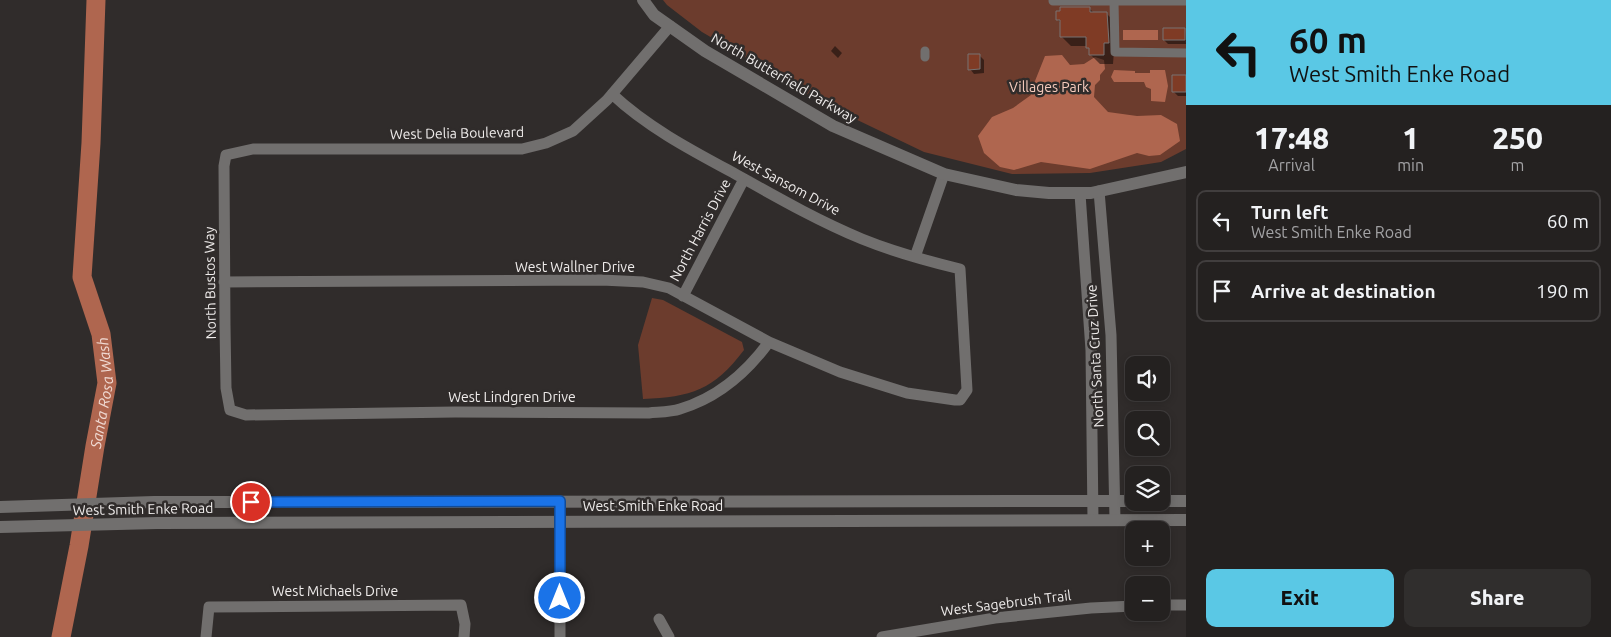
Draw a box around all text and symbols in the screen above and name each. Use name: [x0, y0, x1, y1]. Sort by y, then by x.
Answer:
icon: left: [1206, 20, 1271, 85]
text: 60 m: [1289, 20, 1367, 60]
street label: North Butterfield Parkway: [708, 30, 860, 126]
text: West Smith Enke Road: [1289, 61, 1510, 86]
park label: Villages Park: [1009, 79, 1089, 95]
text: 17:48: [1254, 121, 1329, 155]
text: 1: [1402, 121, 1419, 155]
text: 250: [1492, 121, 1543, 155]
street label: West Delia Boulevard: [390, 124, 524, 142]
street label: West Sansom Drive: [729, 148, 843, 218]
text: Arrival: [1268, 156, 1315, 174]
text: min: [1397, 156, 1424, 174]
text: m: [1511, 156, 1524, 174]
street label: North Harris Drive: [666, 176, 734, 284]
text: Turn left: [1251, 201, 1329, 223]
icon: left: [1208, 207, 1236, 235]
text: 60 m: [1547, 210, 1589, 232]
text: West Smith Enke Road: [1251, 223, 1412, 241]
street label: North Bustos Way: [201, 226, 219, 339]
street label: West Wallner Drive: [515, 259, 635, 275]
icon: arrive: [1208, 277, 1236, 305]
text: Arrive at destination: [1251, 280, 1436, 302]
text: 190 m: [1536, 280, 1589, 302]
street label: North Santa Cruz Drive: [1083, 284, 1107, 428]
water label: Santa Rosa Wash: [86, 336, 116, 451]
map controls: [1125, 356, 1170, 621]
button: sound: [1125, 356, 1170, 401]
street label: West Lindgren Drive: [448, 389, 576, 405]
button: search: [1125, 411, 1170, 456]
button: layers: [1125, 466, 1170, 511]
pin: [230, 481, 272, 523]
icon: arrive: [237, 488, 265, 516]
street label: West Smith Enke Road: [583, 498, 723, 514]
street label: West Smith Enke Road: [73, 500, 213, 518]
button: +: [1125, 521, 1170, 566]
button: Exit: [1206, 569, 1394, 627]
button: Share: [1404, 569, 1591, 627]
position arrow: [533, 571, 585, 623]
button: −: [1125, 576, 1170, 621]
street label: West Michaels Drive: [272, 583, 398, 599]
street label: West Sagebrush Trail: [940, 587, 1072, 619]

